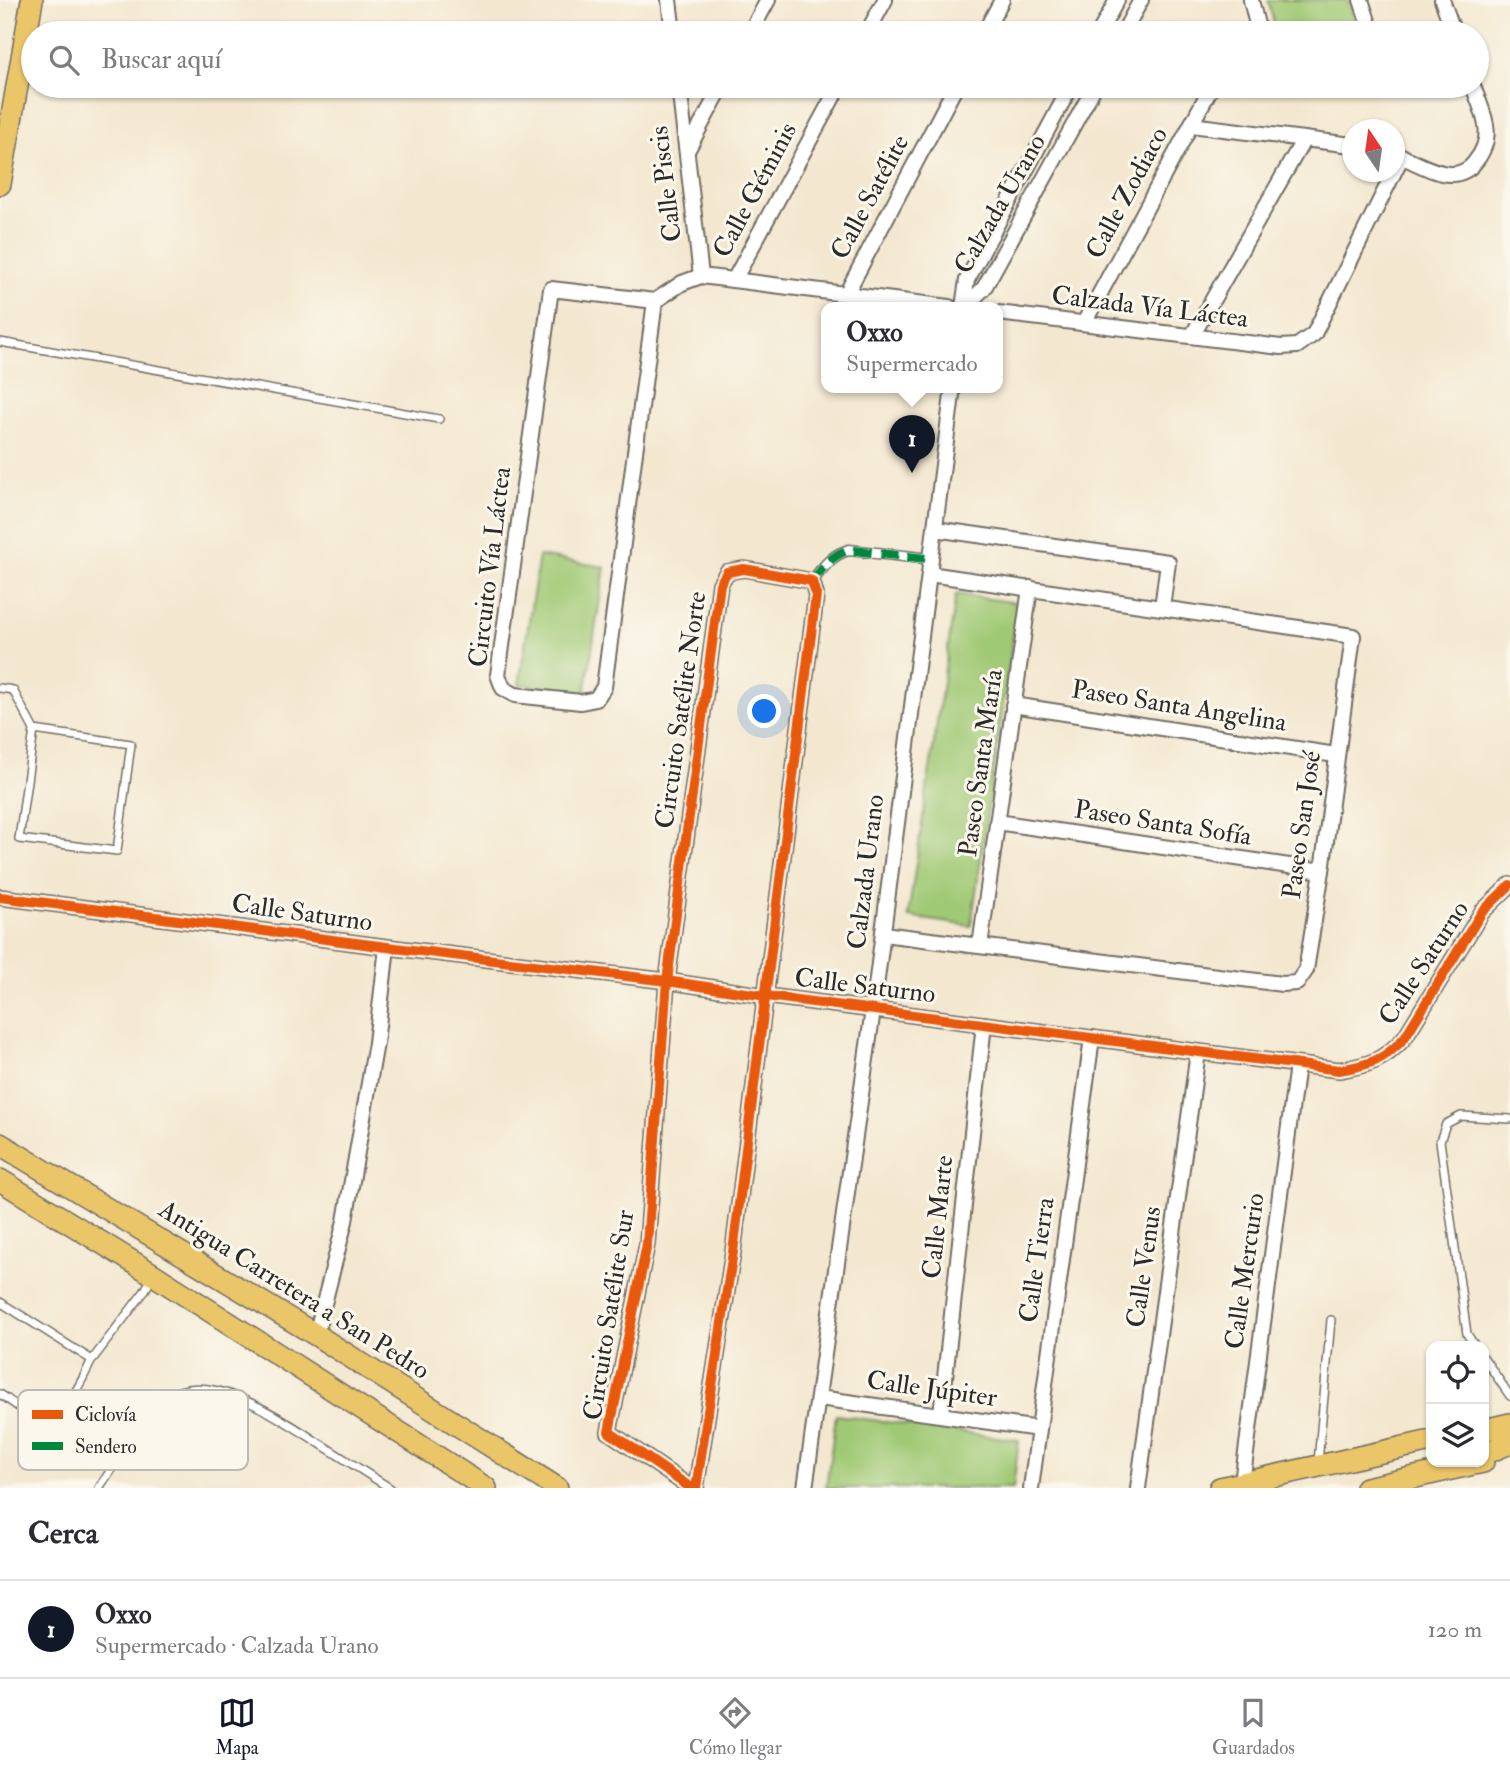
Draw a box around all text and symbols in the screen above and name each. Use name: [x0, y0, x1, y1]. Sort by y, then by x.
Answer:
search box: [21, 21, 1489, 98]
icon: search: [45, 41, 83, 79]
text: Buscar aquí: [101, 44, 221, 76]
street label: Calle Géminis: [706, 117, 804, 263]
north arrow: [1342, 119, 1405, 182]
street label: Calle Zodiaco: [1079, 122, 1175, 264]
street label: Calle Piscis: [643, 124, 689, 244]
street label: Calzada Urano: [947, 128, 1053, 280]
street label: Calle Satélite: [824, 129, 916, 265]
street label: Calzada Vía Láctea: [1050, 279, 1250, 335]
popup: [821, 302, 1003, 393]
text: Oxxo: [846, 317, 903, 349]
text: Supermercado: [846, 349, 978, 378]
pin: 1: [889, 415, 935, 473]
street label: Circuito Vía Láctea: [462, 465, 518, 669]
street label: Circuito Satélite Norte: [649, 589, 714, 831]
street label: Paseo Santa María: [952, 667, 1010, 859]
street label: Paseo Santa Angelina: [1069, 673, 1289, 739]
your location: [747, 694, 781, 728]
street label: Paseo San José: [1276, 749, 1328, 901]
street label: Calzada Urano: [841, 793, 891, 951]
street label: Paseo Santa Sofía: [1072, 793, 1254, 853]
street label: Calle Saturno: [230, 887, 374, 939]
street label: Calle Saturno: [1372, 895, 1476, 1031]
street label: Calle Saturno: [793, 961, 937, 1011]
street label: Calle Marte: [916, 1154, 960, 1280]
street label: Calle Mercurio: [1218, 1191, 1272, 1351]
street label: Antigua Carretera a San Pedro: [152, 1193, 435, 1387]
street label: Calle Tierra: [1012, 1195, 1062, 1325]
street label: Calle Venus: [1120, 1204, 1168, 1330]
street label: Circuito Satélite Sur: [577, 1207, 641, 1422]
map controls: [1426, 1341, 1489, 1467]
button: locate: [1426, 1341, 1489, 1404]
street label: Calle Júpiter: [865, 1364, 1000, 1415]
legend: [18, 1390, 248, 1470]
text: Ciclovía: [75, 1403, 136, 1427]
button: layers: [1426, 1404, 1489, 1467]
text: Sendero: [75, 1435, 137, 1459]
text: Cerca: [28, 1515, 98, 1552]
text: Oxxo: [95, 1599, 152, 1631]
text: 1: [47, 1615, 55, 1644]
text: 120 m: [1428, 1615, 1482, 1644]
text: Supermercado · Calzada Urano: [95, 1631, 379, 1660]
tab: Mapa: [215, 1694, 259, 1760]
tab: Cómo llegar: [689, 1694, 782, 1760]
tab: Guardados: [1212, 1694, 1295, 1760]

